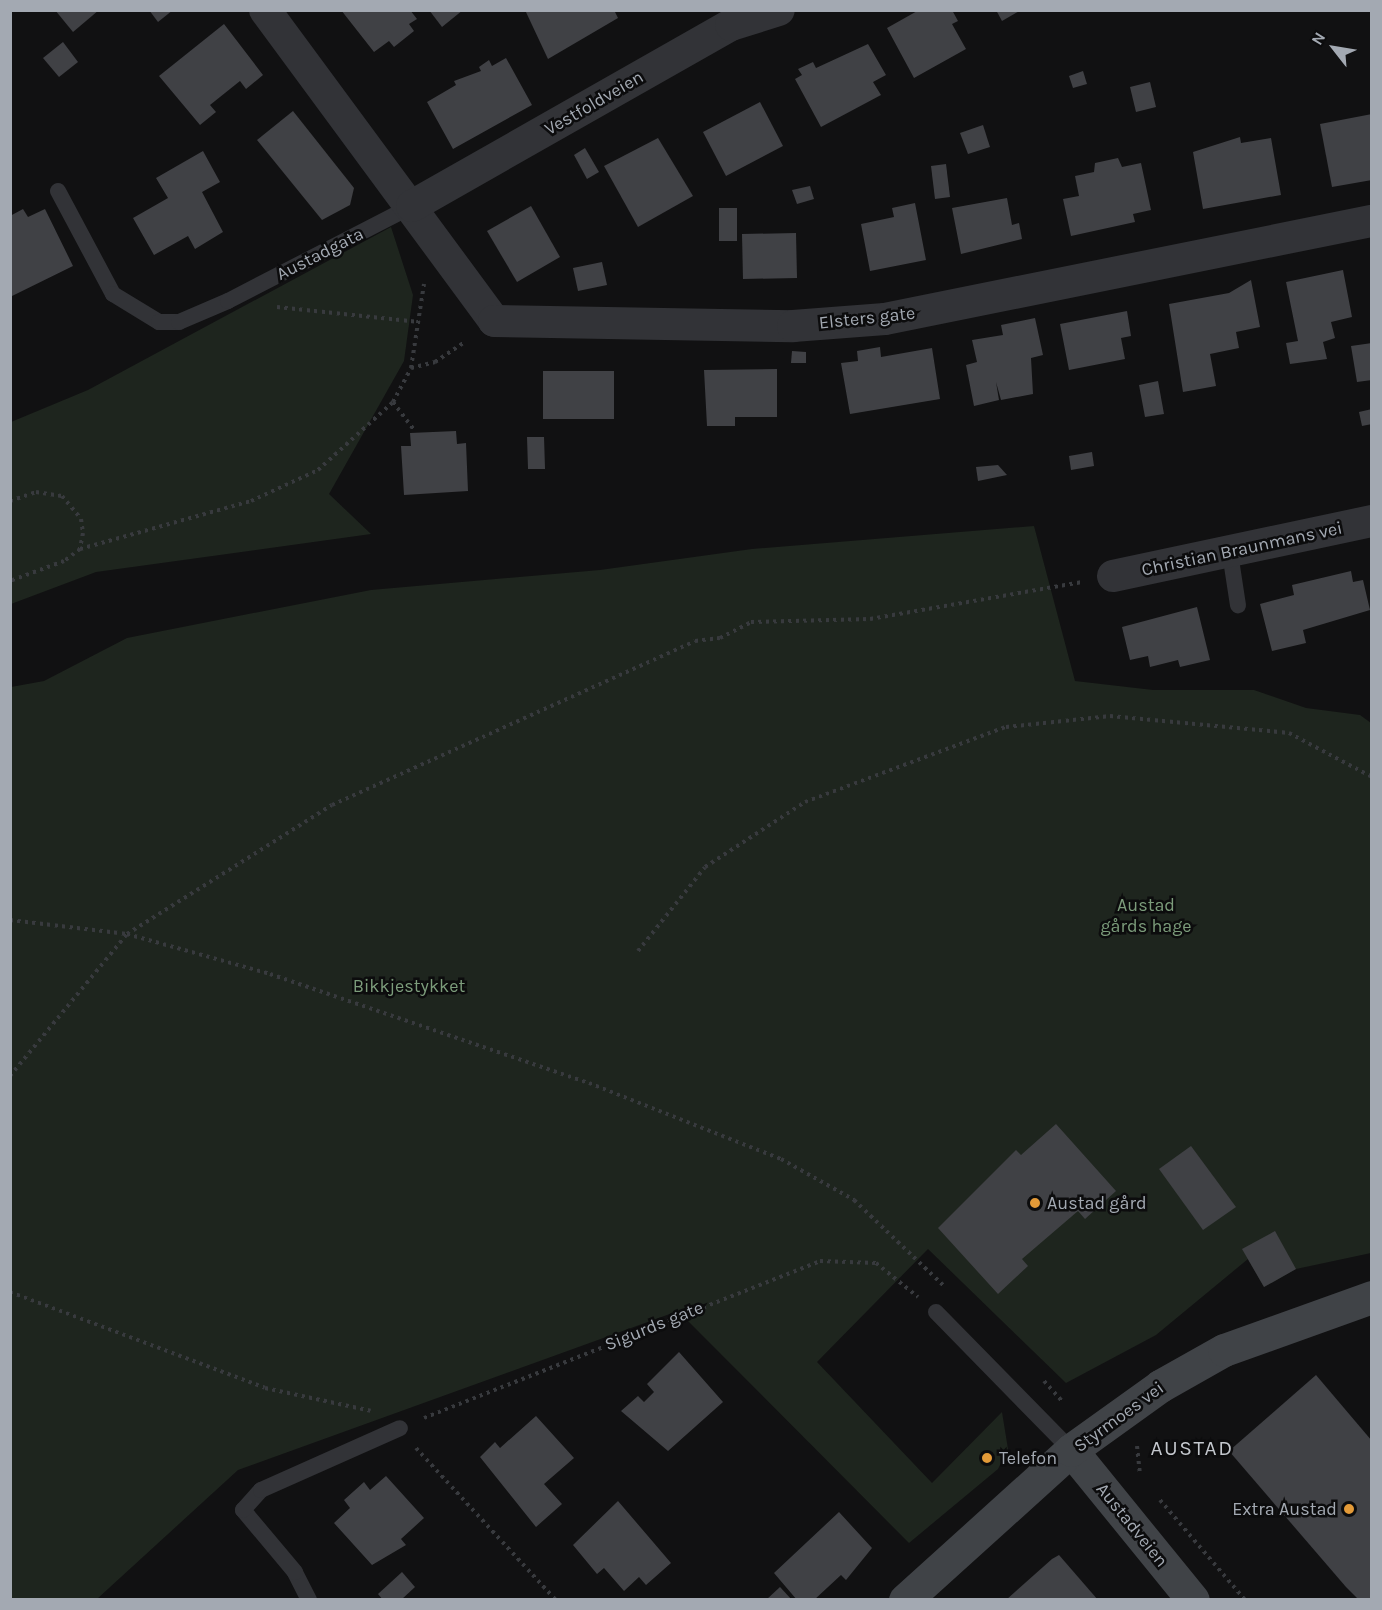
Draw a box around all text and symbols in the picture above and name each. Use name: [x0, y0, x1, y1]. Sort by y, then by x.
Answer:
north arrow: [1304, 18, 1364, 78]
text: N: [1307, 29, 1329, 48]
street label: Vestfoldveien: [541, 66, 647, 140]
street label: Austadgata: [273, 223, 367, 285]
street label: Elsters gate: [818, 302, 916, 334]
street label: Christian Braunmans vei: [1140, 517, 1344, 581]
park label: Austad gårds hage: [1100, 895, 1192, 938]
park label: Bikkjestykket: [353, 975, 465, 997]
place label: Austad gård: [1047, 1192, 1147, 1214]
marker: Austad gård: [1028, 1196, 1042, 1210]
street label: Sigurds gate: [602, 1296, 706, 1356]
street label: Styrmoes vei: [1070, 1377, 1168, 1457]
district label: AUSTAD: [1150, 1435, 1234, 1461]
place label: Telefon: [999, 1447, 1057, 1469]
marker: Telefon: [980, 1451, 994, 1465]
street label: Austadveien: [1092, 1479, 1172, 1571]
place label: Extra Austad: [1232, 1498, 1337, 1520]
marker: Extra Austad: [1342, 1502, 1356, 1516]

